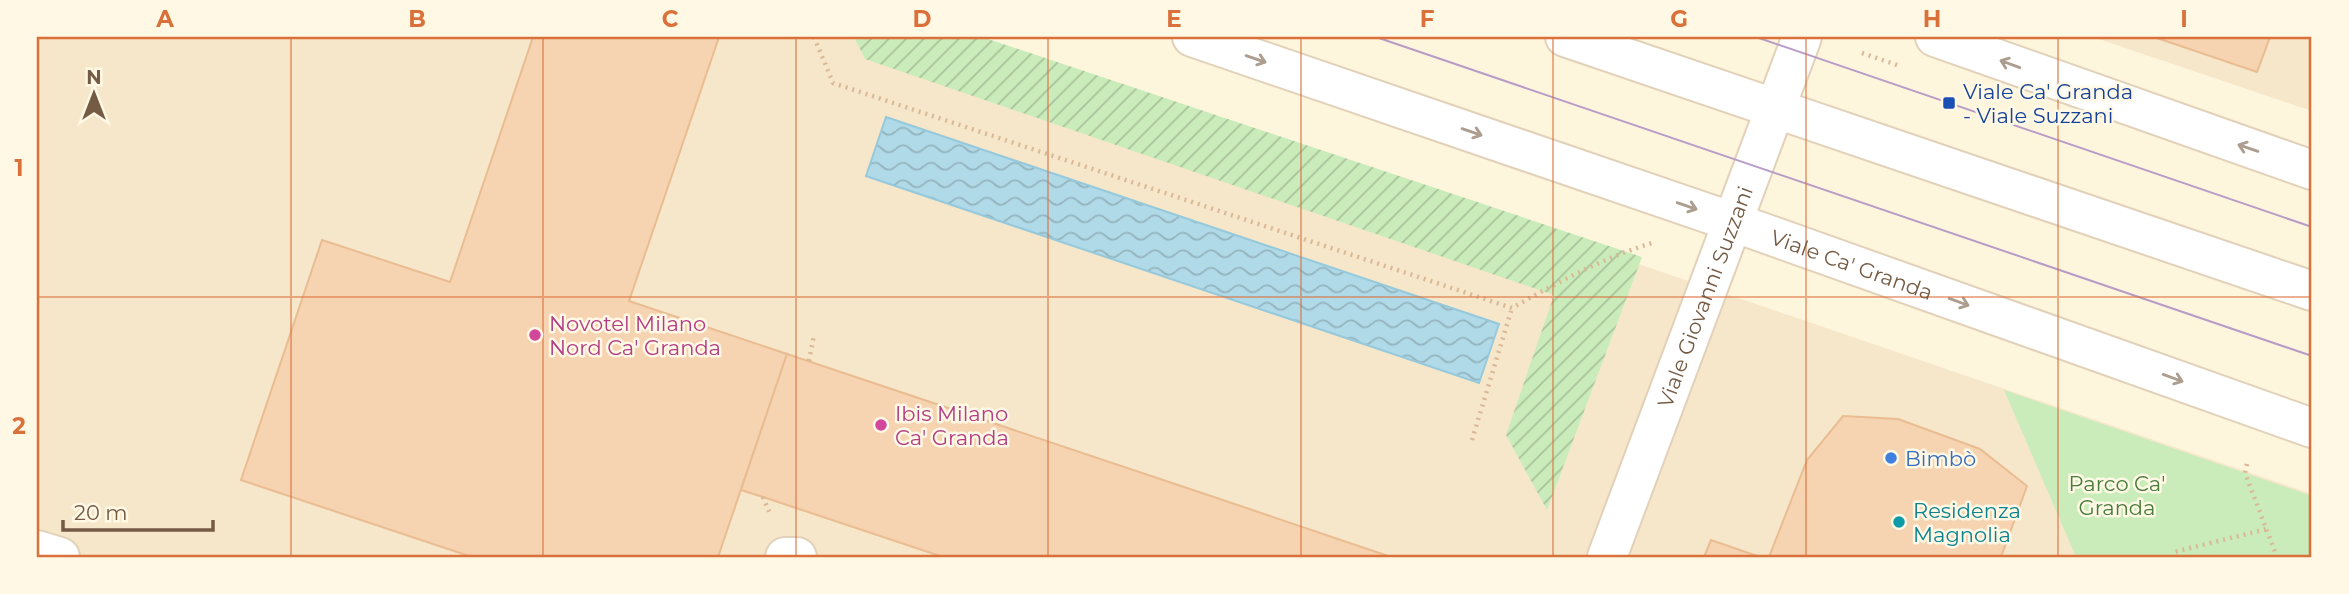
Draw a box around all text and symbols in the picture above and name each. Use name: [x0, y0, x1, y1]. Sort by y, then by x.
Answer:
text: A: [155, 5, 174, 33]
text: B: [408, 5, 426, 33]
text: C: [662, 5, 679, 33]
text: D: [913, 5, 932, 33]
text: E: [1166, 5, 1182, 33]
text: F: [1420, 5, 1435, 33]
text: G: [1670, 5, 1688, 33]
text: H: [1923, 5, 1941, 33]
text: I: [2180, 5, 2188, 33]
one-way arrow: [1245, 54, 1267, 66]
one-way arrow: [2000, 57, 2022, 69]
north arrow: [60, 60, 130, 130]
text: N: [86, 66, 102, 89]
place label: Viale Ca' Granda - Viale Suzzani: [1963, 79, 2133, 128]
marker: Viale Ca' Granda - Viale Suzzani: [1941, 95, 1957, 111]
one-way arrow: [1460, 127, 1482, 139]
one-way arrow: [2237, 141, 2259, 153]
text: 1: [14, 154, 24, 182]
street label: Viale Giovanni Suzzani: [1652, 182, 1758, 411]
one-way arrow: [1676, 200, 1698, 213]
street label: Viale Ca' Granda: [1768, 224, 1936, 305]
one-way arrow: [1948, 296, 1970, 309]
place label: Novotel Milano Nord Ca' Granda: [549, 311, 721, 360]
marker: Novotel Milano Nord Ca' Granda: [527, 327, 543, 343]
one-way arrow: [2162, 373, 2184, 385]
place label: Ibis Milano Ca' Granda: [895, 401, 1009, 450]
text: 2: [12, 412, 26, 440]
marker: Ibis Milano Ca' Granda: [873, 417, 889, 433]
place label: Bimbò: [1905, 446, 1976, 471]
marker: Bimbò: [1883, 450, 1899, 466]
park label: Parco Ca' Granda: [2069, 471, 2165, 520]
scale bar: [63, 489, 214, 533]
place label: Residenza Magnolia: [1913, 498, 2021, 547]
text: 20 m: [74, 500, 128, 525]
marker: Residenza Magnolia: [1891, 514, 1907, 530]

